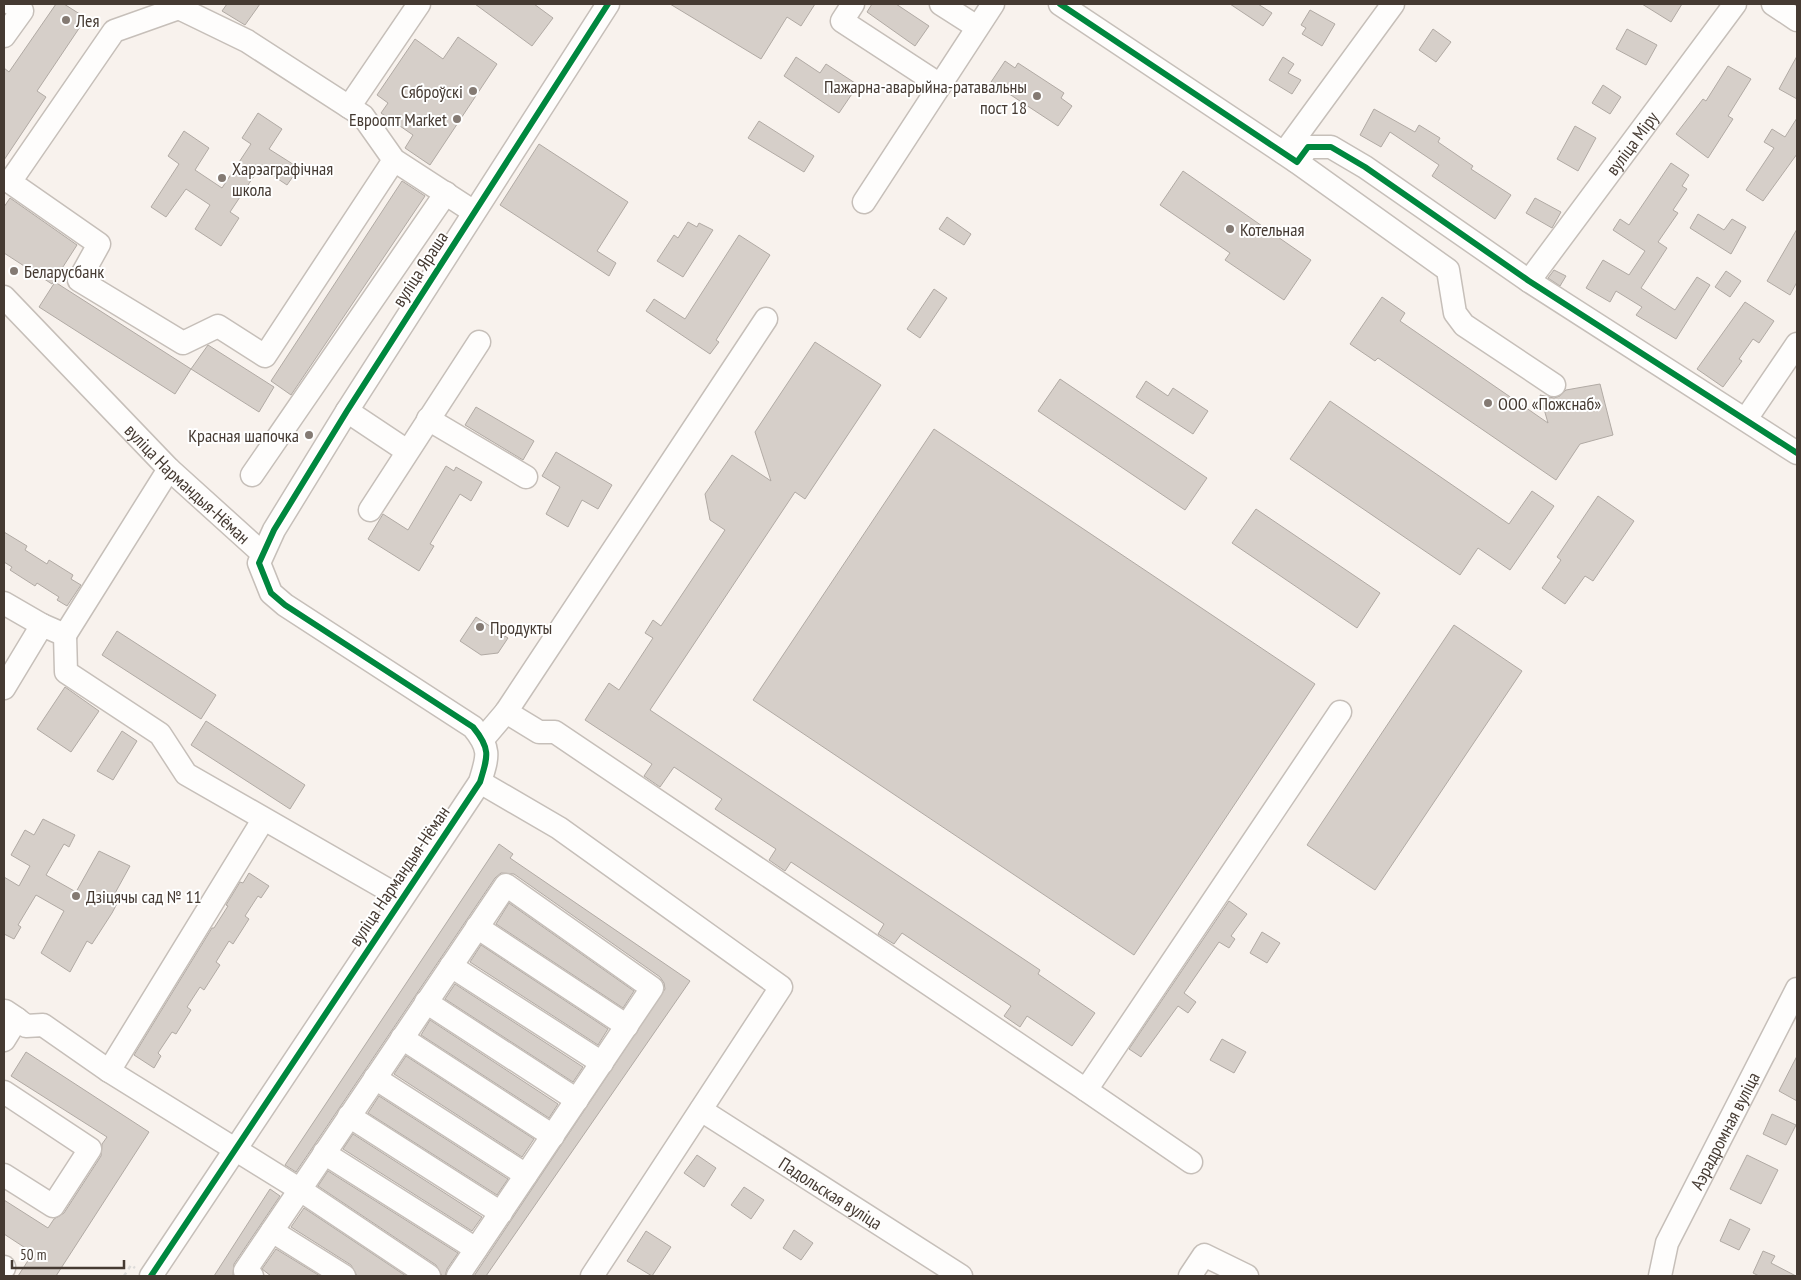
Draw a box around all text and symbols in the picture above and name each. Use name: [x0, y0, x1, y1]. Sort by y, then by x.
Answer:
place label: Лея: [75, 9, 99, 32]
marker: Лея: [60, 14, 72, 26]
place label: Пажарна-аварыйна-ратавальны пост 18: [824, 75, 1027, 119]
place label: Сяброўскі: [401, 80, 463, 103]
marker: Сяброўскі: [467, 85, 479, 97]
marker: Пажарна-аварыйна-ратавальны пост 18: [1031, 90, 1043, 102]
street label: вуліца Міру: [1600, 106, 1663, 179]
place label: Евроопт Market: [349, 108, 447, 131]
marker: Евроопт Market: [451, 113, 463, 125]
place label: Харэаграфічная школа: [232, 157, 333, 201]
marker: Харэаграфічная школа: [216, 172, 228, 184]
place label: Котельная: [1240, 218, 1304, 241]
marker: Котельная: [1224, 223, 1236, 235]
street label: вуліца Яраша: [387, 227, 453, 311]
place label: Беларусбанк: [24, 260, 104, 283]
marker: Беларусбанк: [8, 265, 20, 277]
place label: ООО «Пожснаб»: [1498, 392, 1601, 415]
marker: ООО «Пожснаб»: [1482, 397, 1494, 409]
street label: вуліца Нармандыя-Нёман: [120, 419, 255, 549]
place label: Красная шапочка: [188, 424, 299, 447]
marker: Красная шапочка: [303, 429, 315, 441]
place label: Продукты: [490, 616, 552, 639]
marker: Продукты: [474, 621, 486, 633]
street label: вуліца Нармандыя-Нёман: [344, 801, 454, 951]
place label: Дзіцячы сад № 11: [86, 885, 202, 908]
marker: Дзіцячы сад № 11: [70, 890, 82, 902]
street label: Аэрадромная вуліца: [1685, 1068, 1764, 1193]
street label: Падольская вуліца: [775, 1151, 887, 1234]
scale bar: [12, 1238, 125, 1270]
text: 50 m: [20, 1245, 46, 1264]

